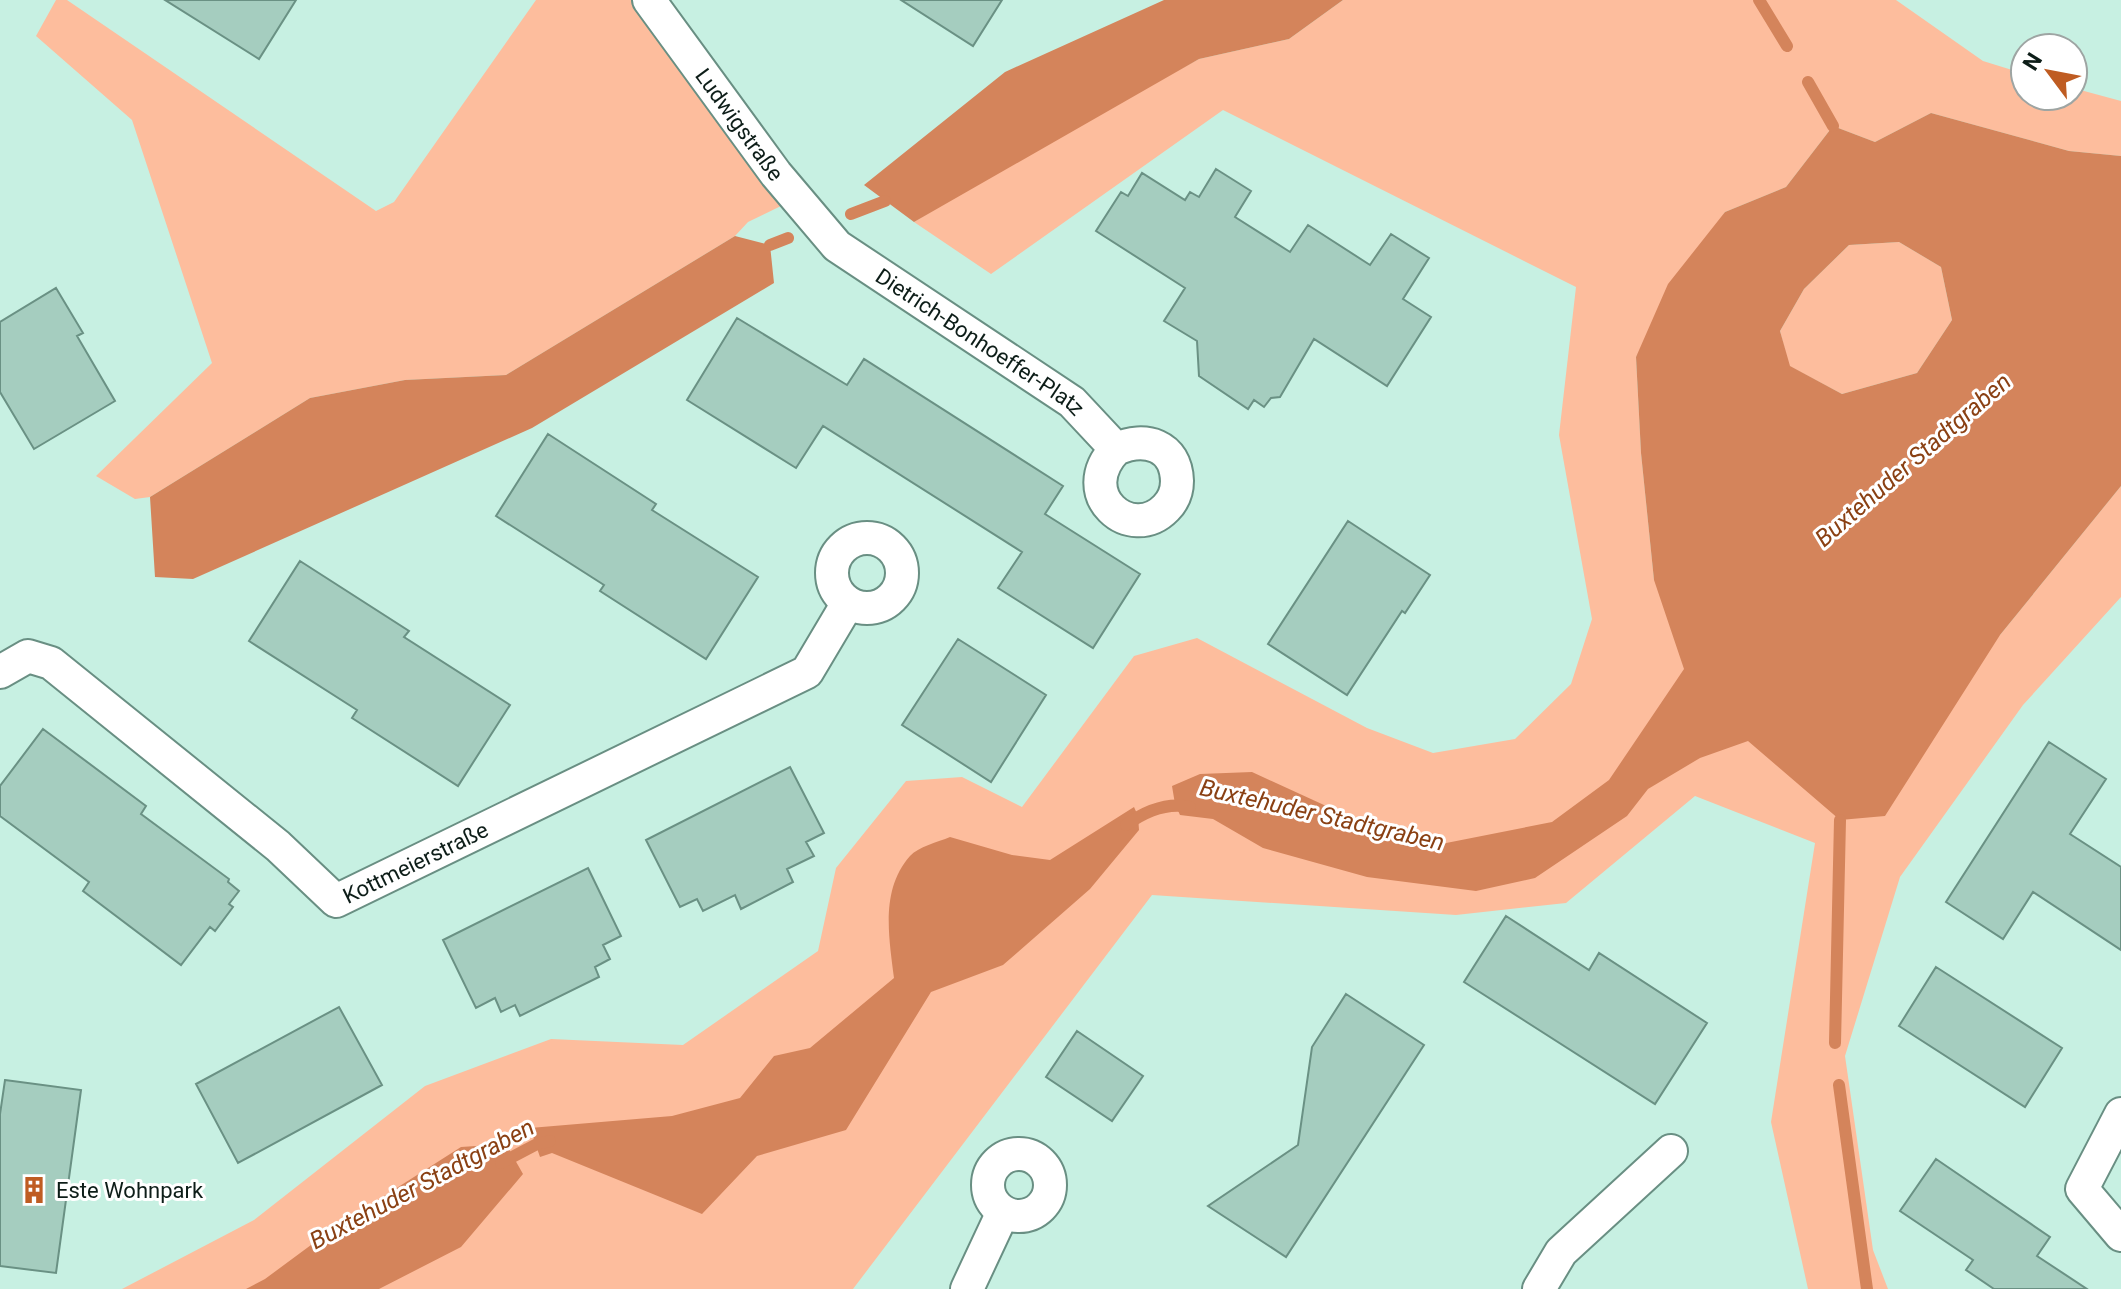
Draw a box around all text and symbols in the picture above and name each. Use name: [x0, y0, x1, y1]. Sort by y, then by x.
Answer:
north arrow: [2009, 32, 2089, 112]
text: N: [2018, 48, 2047, 75]
street label: Ludwigstraße: [690, 64, 789, 186]
street label: Dietrich-Bonhoeffer-Platz: [871, 263, 1090, 420]
water label: Buxtehuder Stadtgraben: [1809, 367, 2017, 553]
water label: Buxtehuder Stadtgraben: [1197, 773, 1447, 857]
street label: Kottmeierstraße: [339, 817, 492, 909]
water label: Buxtehuder Stadtgraben: [305, 1113, 539, 1255]
building icon: Este Wohnpark: [19, 1175, 49, 1205]
place label: Este Wohnpark: [56, 1178, 204, 1203]

